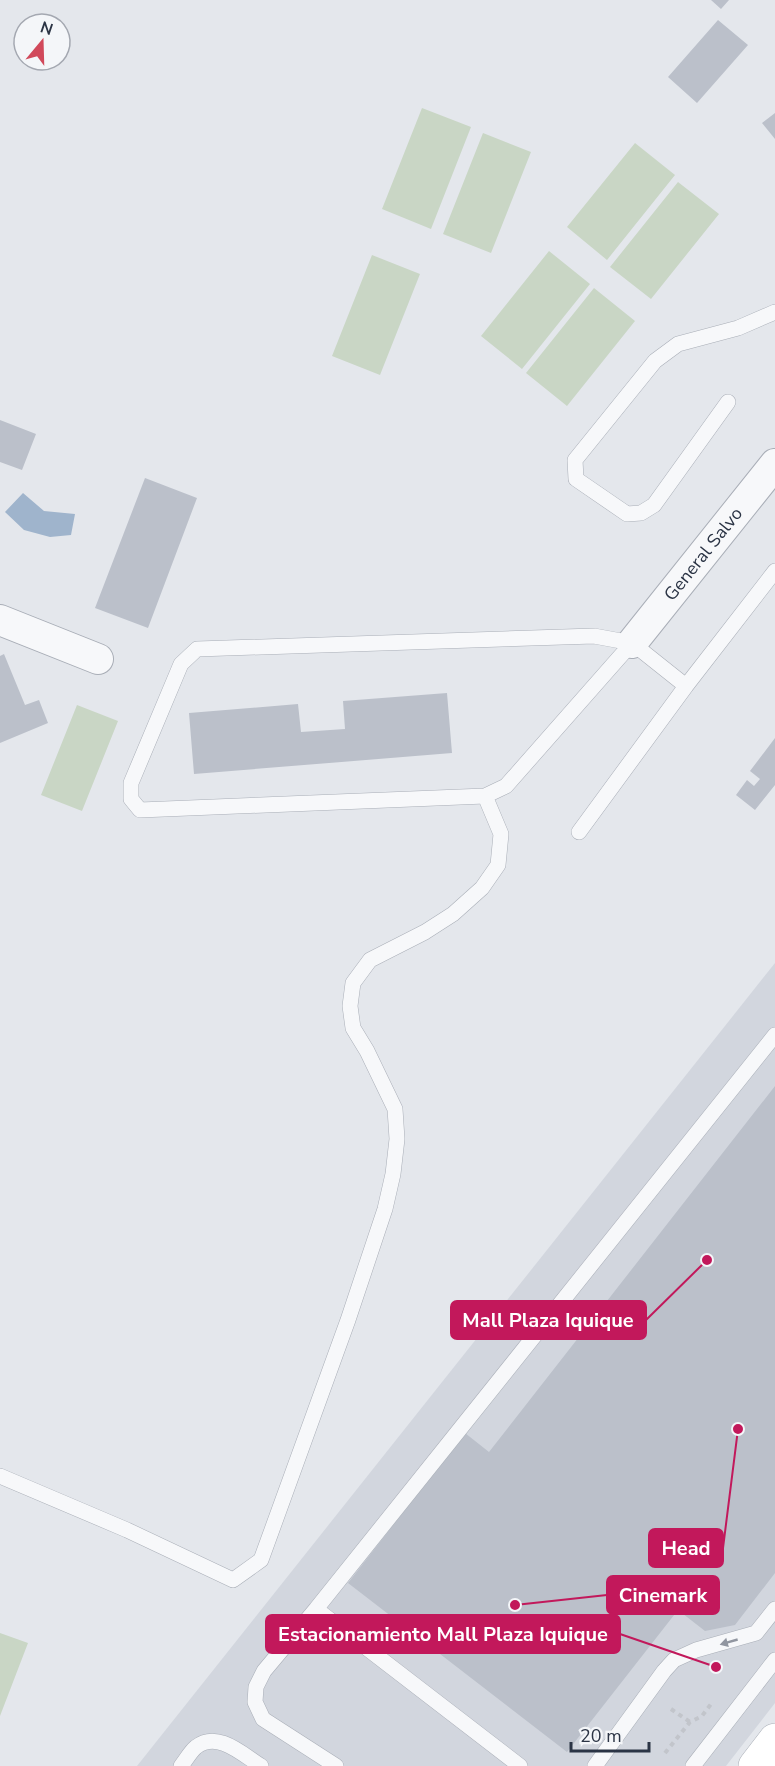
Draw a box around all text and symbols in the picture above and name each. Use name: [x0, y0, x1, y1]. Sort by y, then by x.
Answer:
north arrow: [12, 12, 72, 72]
text: N: [37, 16, 56, 41]
street label: General Salvo: [658, 502, 748, 606]
callout: Mall Plaza Iquique: [451, 1301, 646, 1339]
text: Mall Plaza Iquique: [462, 1307, 634, 1334]
callout: Head: [649, 1529, 723, 1567]
text: Head: [661, 1535, 711, 1562]
callout: Cinemark: [607, 1576, 719, 1614]
text: Cinemark: [619, 1582, 708, 1609]
callout: Estacionamiento Mall Plaza Iquique: [266, 1615, 620, 1653]
text: Estacionamiento Mall Plaza Iquique: [278, 1621, 608, 1648]
one-way arrow: [720, 1638, 738, 1647]
scale bar: [571, 1715, 649, 1753]
text: 20 m: [580, 1724, 622, 1748]

